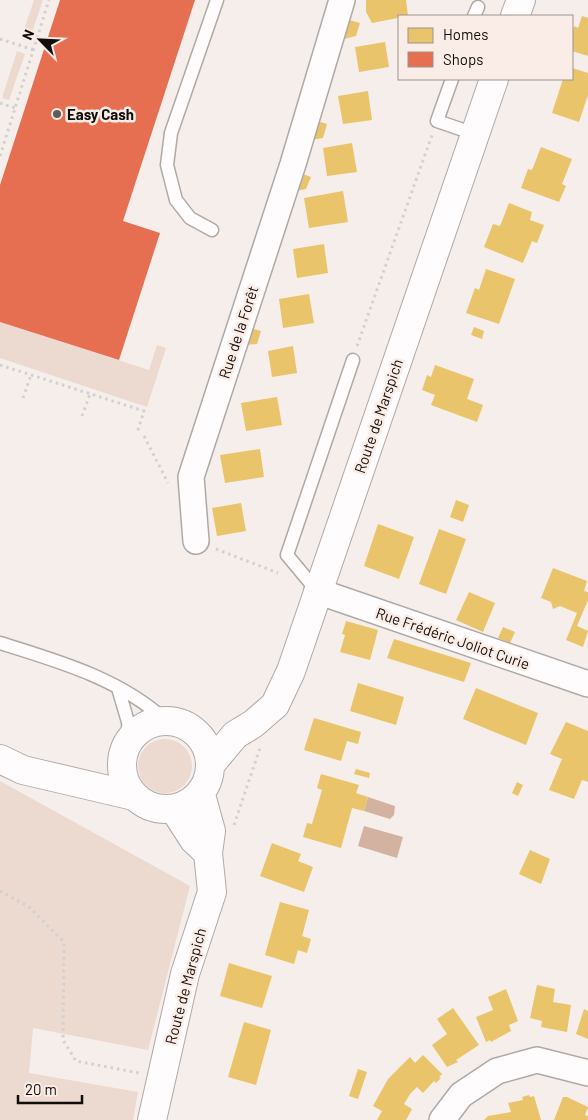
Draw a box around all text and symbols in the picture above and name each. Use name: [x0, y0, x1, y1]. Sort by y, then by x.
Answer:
north arrow: [15, 15, 65, 65]
legend: [398, 15, 573, 80]
text: Homes: [443, 25, 488, 43]
text: N: [18, 27, 37, 42]
text: Shops: [443, 50, 483, 68]
place label: Easy Cash: [67, 105, 134, 123]
marker: Easy Cash: [51, 108, 63, 120]
street label: Rue de la Forêt: [215, 283, 261, 381]
street label: Route de Marspich: [350, 356, 406, 476]
street label: Rue Frédéric Joliot Curie: [374, 603, 532, 673]
street label: Route de Marspich: [161, 926, 209, 1046]
scale bar: [18, 1072, 81, 1104]
text: 20 m: [25, 1080, 57, 1098]

